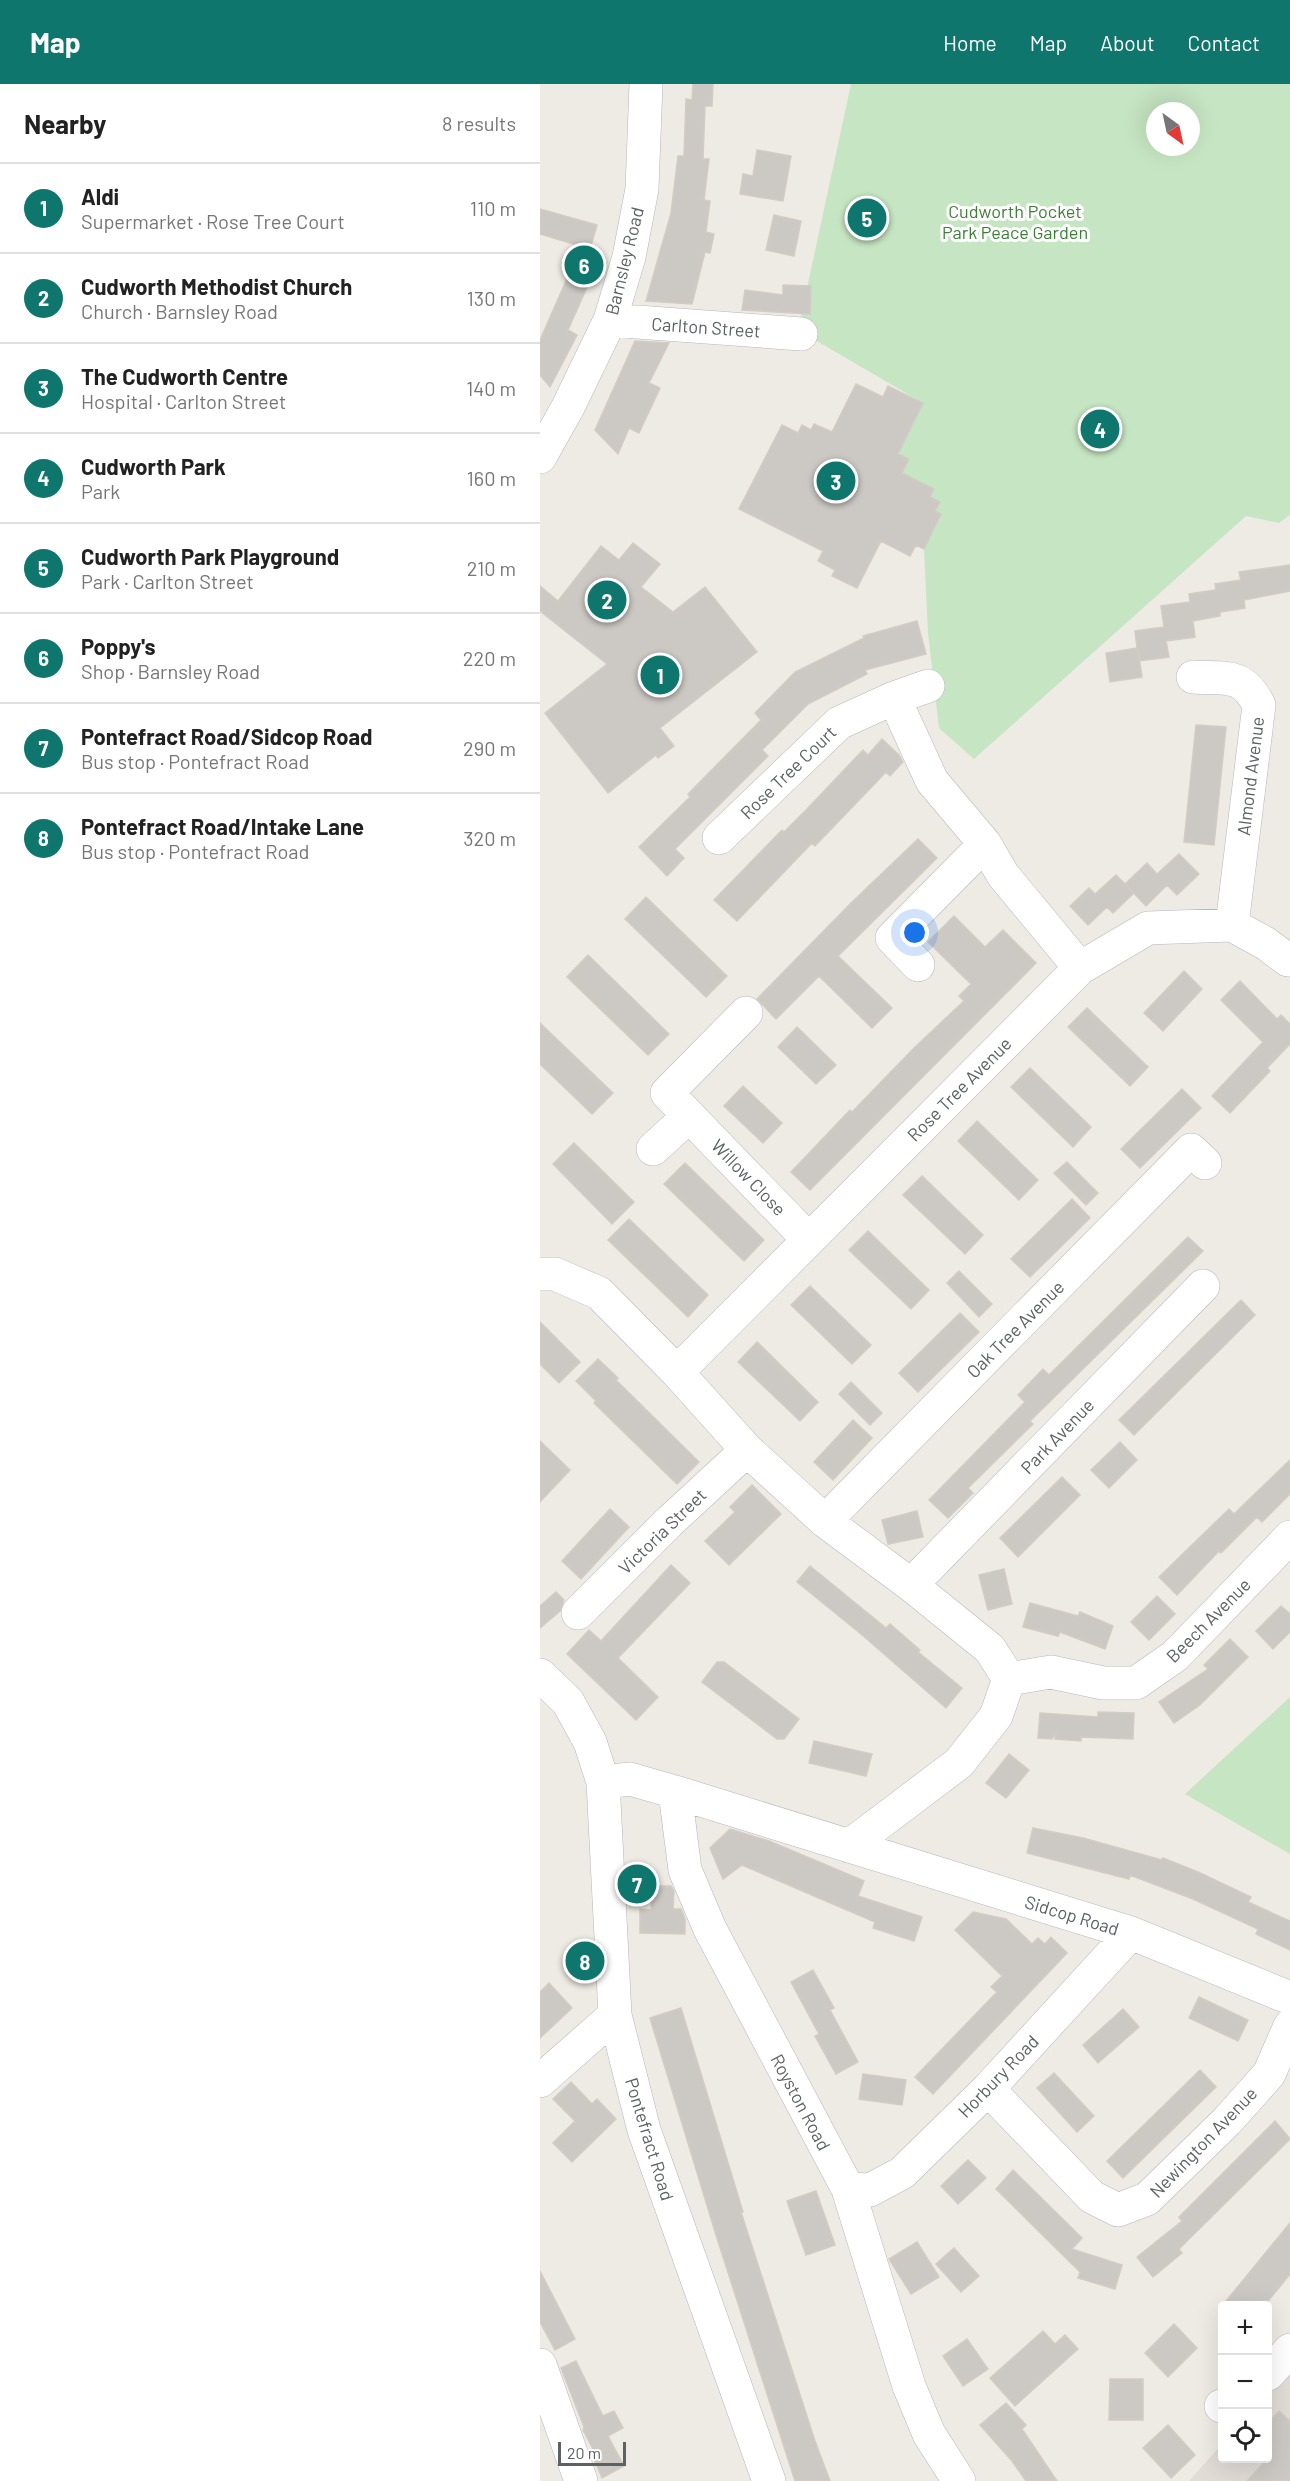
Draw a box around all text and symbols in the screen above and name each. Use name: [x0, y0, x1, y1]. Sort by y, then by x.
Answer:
text: Map: [30, 25, 81, 59]
text: Home: [943, 30, 997, 55]
text: Map: [1030, 30, 1067, 55]
text: About: [1100, 30, 1155, 55]
text: Contact: [1188, 30, 1260, 55]
north arrow: [1146, 102, 1200, 156]
text: Nearby: [24, 108, 106, 139]
text: 8 results: [442, 111, 516, 135]
text: Aldi: [81, 183, 119, 209]
text: 1: [40, 196, 47, 220]
text: 110 m: [470, 196, 516, 220]
pin: 5: [848, 196, 886, 240]
park label: Cudworth Pocket Park Peace Garden: [942, 200, 1088, 243]
street label: Barnsley Road: [600, 205, 648, 317]
text: Supermarket · Rose Tree Court: [81, 209, 345, 233]
pin: 6: [564, 242, 603, 288]
text: Cudworth Methodist Church: [81, 273, 352, 299]
text: 2: [38, 286, 49, 310]
text: 130 m: [467, 286, 516, 310]
text: Church · Barnsley Road: [81, 299, 278, 323]
street label: Carlton Street: [651, 312, 761, 342]
text: The Cudworth Centre: [81, 363, 288, 389]
text: 3: [38, 376, 49, 400]
text: 140 m: [466, 376, 516, 400]
text: Hospital · Carlton Street: [81, 389, 286, 413]
pin: 4: [1080, 406, 1120, 452]
text: Cudworth Park: [81, 453, 226, 479]
pin: 3: [816, 458, 856, 504]
text: 4: [37, 466, 50, 490]
text: 160 m: [467, 466, 516, 490]
text: Park: [81, 479, 120, 503]
text: Cudworth Park Playground: [81, 543, 339, 569]
text: 5: [38, 556, 49, 580]
text: 210 m: [467, 556, 516, 580]
text: Park · Carlton Street: [81, 569, 254, 593]
pin: 2: [588, 578, 626, 622]
text: Poppy's: [81, 633, 156, 659]
text: 6: [38, 646, 49, 670]
text: 220 m: [463, 646, 516, 670]
pin: 1: [640, 652, 680, 698]
text: Shop · Barnsley Road: [81, 659, 260, 683]
street label: Almond Avenue: [1232, 715, 1268, 837]
street label: Rose Tree Court: [735, 721, 841, 823]
text: Pontefract Road/Sidcop Road: [81, 723, 372, 749]
text: 7: [39, 736, 48, 760]
text: 290 m: [463, 736, 516, 760]
text: Bus stop · Pontefract Road: [81, 749, 309, 773]
text: Pontefract Road/Intake Lane: [81, 813, 364, 839]
text: 8: [38, 826, 49, 850]
text: 320 m: [463, 826, 516, 850]
text: Bus stop · Pontefract Road: [81, 839, 309, 863]
your location: [900, 918, 929, 947]
street label: Rose Tree Avenue: [902, 1032, 1016, 1146]
street label: Willow Close: [707, 1134, 791, 1220]
street label: Oak Tree Avenue: [962, 1276, 1068, 1382]
street label: Park Avenue: [1016, 1394, 1098, 1478]
street label: Victoria Street: [613, 1484, 711, 1578]
street label: Beech Avenue: [1161, 1573, 1255, 1667]
pin: 7: [618, 1862, 656, 1906]
street label: Sidcop Road: [1022, 1890, 1122, 1940]
pin: 8: [566, 1938, 604, 1984]
street label: Horbury Road: [953, 2030, 1043, 2122]
street label: Royston Road: [766, 2050, 836, 2154]
street label: Pontefract Road: [621, 2075, 679, 2203]
street label: Newington Avenue: [1145, 2082, 1261, 2202]
map controls: [1218, 2301, 1272, 2463]
button: +: [1218, 2301, 1272, 2355]
button: −: [1218, 2355, 1272, 2409]
button: locate: [1218, 2409, 1272, 2463]
scale bar: [558, 2439, 626, 2466]
text: 20 m: [567, 2443, 601, 2462]

